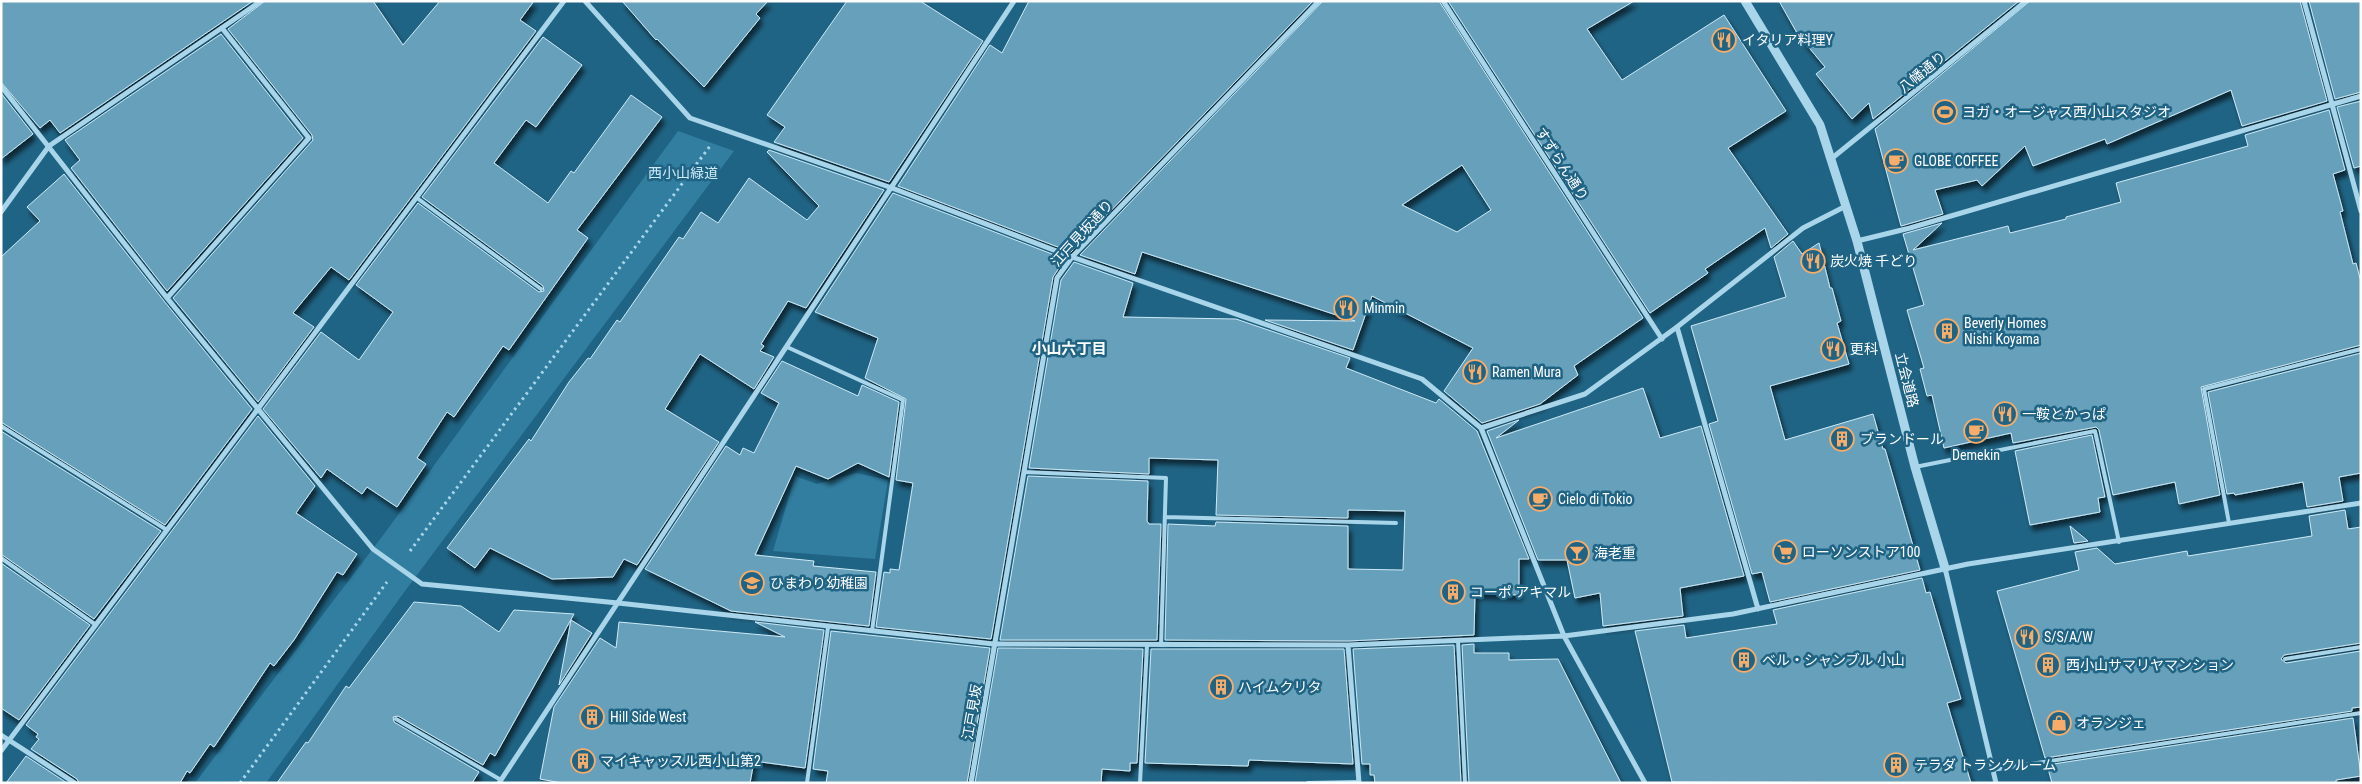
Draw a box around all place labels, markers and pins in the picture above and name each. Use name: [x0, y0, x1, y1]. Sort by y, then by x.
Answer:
restaurant icon: イタリア料理Y: [1711, 27, 1737, 53]
place label: イタリア料理Y: [1742, 32, 1833, 48]
sports icon: ヨガ・オージャス西小山スタジオ: [1932, 99, 1958, 125]
place label: ヨガ・オージャス西小山スタジオ: [1962, 104, 2171, 120]
cafe icon: GLOBE COFFEE: [1883, 148, 1909, 174]
place label: GLOBE COFFEE: [1914, 153, 1998, 169]
restaurant icon: 炭火焼 千どり: [1800, 248, 1826, 274]
place label: 炭火焼 千どり: [1830, 253, 1917, 269]
restaurant icon: Minmin: [1333, 295, 1359, 321]
place label: Minmin: [1364, 300, 1405, 316]
place label: Beverly Homes Nishi Koyama: [1964, 315, 2046, 347]
building icon: Beverly Homes Nishi Koyama: [1934, 318, 1960, 344]
restaurant icon: 更科: [1820, 336, 1846, 362]
place label: 更科: [1850, 341, 1878, 357]
restaurant icon: Ramen Mura: [1462, 359, 1488, 385]
place label: Ramen Mura: [1492, 364, 1561, 380]
restaurant icon: 一鞍とかっぱ: [1992, 401, 2018, 427]
place label: 一鞍とかっぱ: [2022, 406, 2106, 422]
cafe icon: Demekin: [1963, 418, 1989, 444]
building icon: ブランドール: [1829, 426, 1855, 452]
place label: ブランドール: [1860, 431, 1944, 447]
place label: Demekin: [1952, 447, 2000, 463]
cafe icon: Cielo di Tokio: [1527, 486, 1553, 512]
place label: Cielo di Tokio: [1558, 491, 1632, 507]
supermarket icon: ローソンストア100: [1772, 539, 1798, 565]
bar icon: 海老重: [1564, 540, 1590, 566]
place label: ローソンストア100: [1802, 544, 1921, 560]
place label: 海老重: [1594, 545, 1636, 561]
school or university icon: ひまわり幼稚園: [739, 570, 765, 596]
place label: ひまわり幼稚園: [770, 575, 868, 591]
building icon: コーポ アキマル: [1440, 579, 1466, 605]
place label: コーポ アキマル: [1470, 584, 1571, 600]
restaurant icon: S/S/A/W: [2014, 624, 2040, 650]
place label: S/S/A/W: [2044, 629, 2093, 645]
building icon: ベル・シャンブル 小山: [1731, 647, 1757, 673]
place label: ベル・シャンブル 小山: [1762, 652, 1905, 668]
building icon: 西小山サマリヤマンション: [2035, 652, 2061, 678]
place label: 西小山サマリヤマンション: [2066, 657, 2234, 673]
building icon: ハイムクリタ: [1208, 674, 1234, 700]
place label: ハイムクリタ: [1238, 679, 1321, 695]
building icon: Hill Side West: [579, 704, 605, 730]
place label: Hill Side West: [610, 709, 686, 725]
shop icon: オランジェ: [2046, 710, 2072, 736]
place label: オランジェ: [2076, 715, 2146, 731]
building icon: マイキャッスル西小山第2: [570, 748, 596, 774]
building icon: テラダ トランクルーム: [1883, 752, 1909, 778]
place label: マイキャッスル西小山第2: [600, 753, 761, 769]
place label: テラダ トランクルーム: [1914, 757, 2056, 773]

